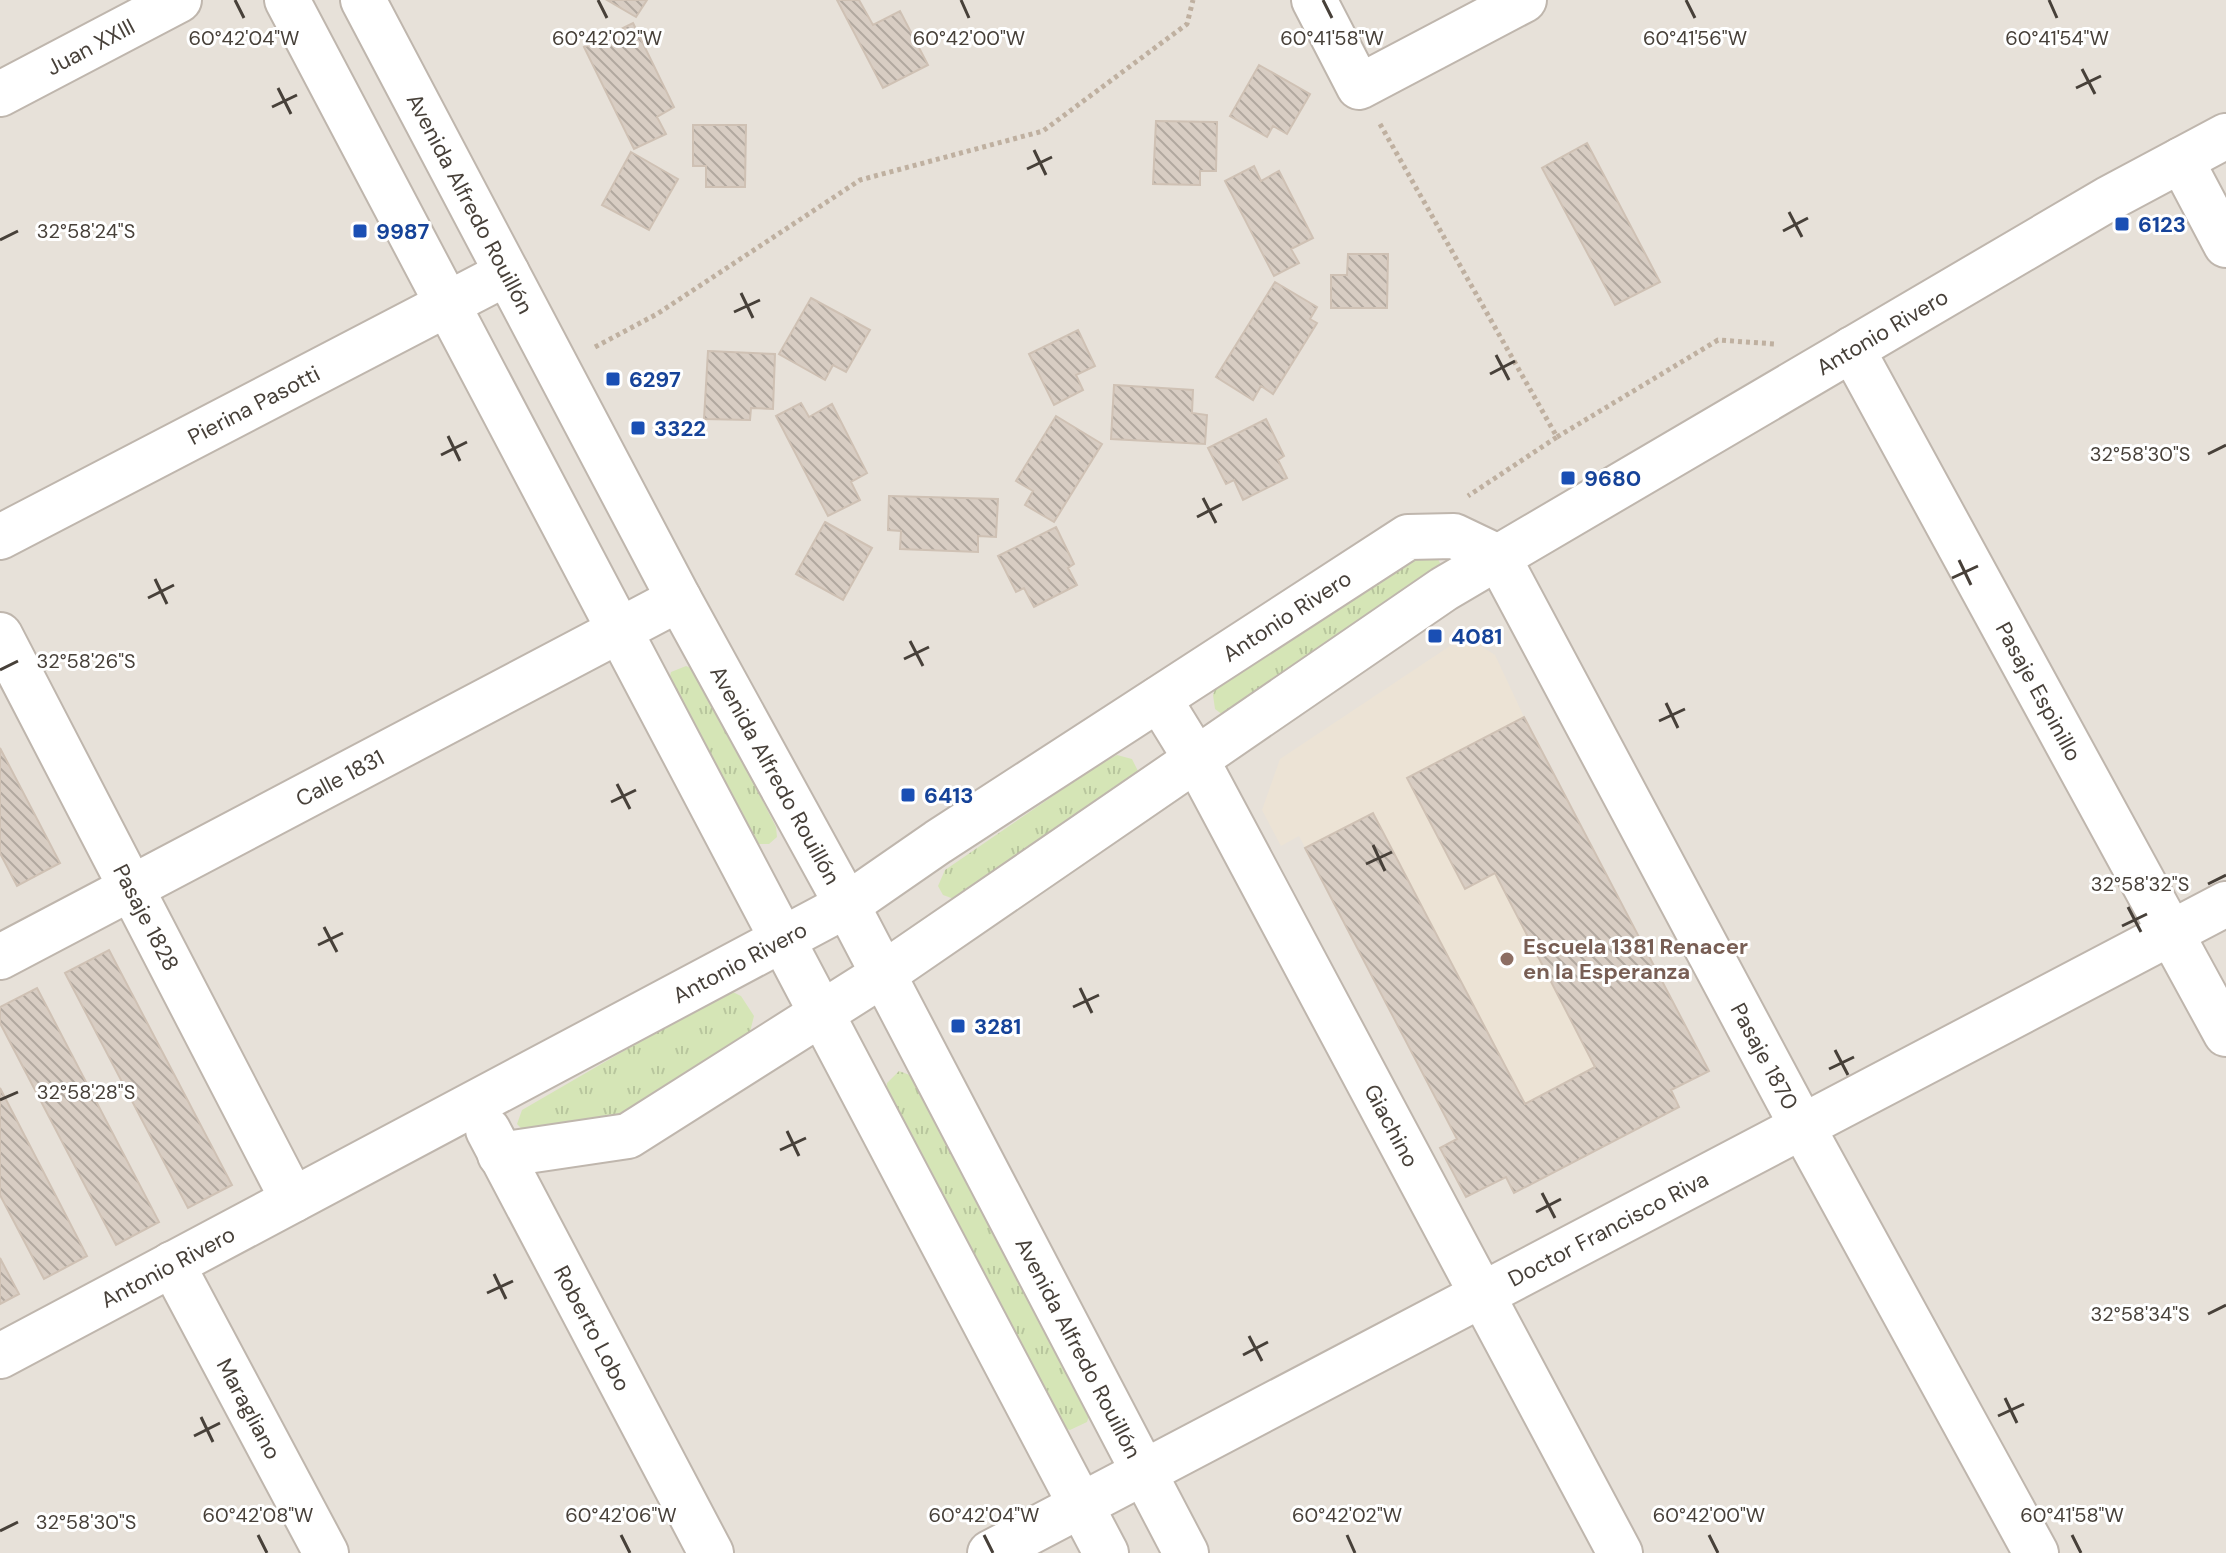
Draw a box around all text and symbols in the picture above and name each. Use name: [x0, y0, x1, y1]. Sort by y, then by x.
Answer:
street label: Juan XXIII: [41, 11, 140, 82]
text: 60°42'04"W: [189, 25, 299, 51]
text: 60°42'02"W: [552, 25, 662, 51]
text: 60°42'00"W: [913, 25, 1025, 51]
text: 60°41'58"W: [1280, 25, 1384, 51]
text: 60°41'56"W: [1643, 25, 1747, 51]
text: 60°41'54"W: [2005, 25, 2109, 51]
street label: Avenida Alfredo Rouillón: [400, 88, 540, 319]
place label: 6123: [2138, 210, 2186, 239]
marker: 6123: [2113, 215, 2131, 233]
place label: 9987: [376, 217, 429, 246]
text: 32°58'24"S: [37, 218, 135, 244]
marker: 9987: [351, 222, 369, 240]
street label: Antonio Rivero: [1811, 282, 1953, 382]
street label: Pierina Pasotti: [183, 359, 325, 451]
place label: 6297: [629, 365, 681, 394]
marker: 6297: [604, 370, 622, 388]
place label: 3322: [654, 414, 706, 443]
marker: 3322: [629, 419, 647, 437]
text: 32°58'30"S: [2090, 441, 2190, 467]
place label: 9680: [1584, 464, 1641, 493]
marker: 9680: [1559, 469, 1577, 487]
street label: Antonio Rivero: [1217, 563, 1357, 668]
street label: Pasaje Espinillo: [1989, 617, 2089, 766]
place label: 4081: [1451, 622, 1502, 651]
marker: 4081: [1426, 627, 1444, 645]
text: 32°58'26"S: [36, 648, 136, 674]
street label: Avenida Alfredo Rouillón: [704, 660, 847, 890]
street label: Calle 1831: [291, 743, 389, 813]
place label: 6413: [924, 781, 974, 810]
marker: 6413: [899, 786, 917, 804]
street label: Pasaje 1828: [107, 859, 186, 976]
text: 32°58'32"S: [2091, 871, 2189, 897]
street label: Antonio Rivero: [667, 915, 812, 1010]
place label: Escuela 1381 Renacer en la Esperanza: [1523, 932, 1748, 986]
marker: Escuela 1381 Renacer en la Esperanza: [1498, 950, 1516, 968]
street label: Pasaje 1870: [1724, 998, 1805, 1115]
place label: 3281: [974, 1012, 1021, 1041]
marker: 3281: [949, 1017, 967, 1035]
text: 32°58'28"S: [37, 1079, 135, 1105]
street label: Giachino: [1358, 1079, 1426, 1172]
street label: Doctor Francisco Riva: [1503, 1164, 1713, 1293]
street label: Antonio Rivero: [96, 1219, 240, 1314]
street label: Avenida Alfredo Rouillón: [1009, 1232, 1148, 1463]
street label: Roberto Lobo: [547, 1260, 637, 1396]
text: 32°58'34"S: [2090, 1301, 2190, 1327]
street label: Maragliano: [210, 1353, 288, 1464]
text: 60°42'08"W: [203, 1502, 313, 1528]
text: 60°42'06"W: [565, 1502, 677, 1528]
text: 60°42'04"W: [929, 1502, 1039, 1528]
text: 60°42'02"W: [1292, 1502, 1402, 1528]
text: 60°42'00"W: [1653, 1502, 1765, 1528]
text: 60°41'58"W: [2020, 1502, 2124, 1528]
text: 32°58'30"S: [36, 1509, 136, 1535]

